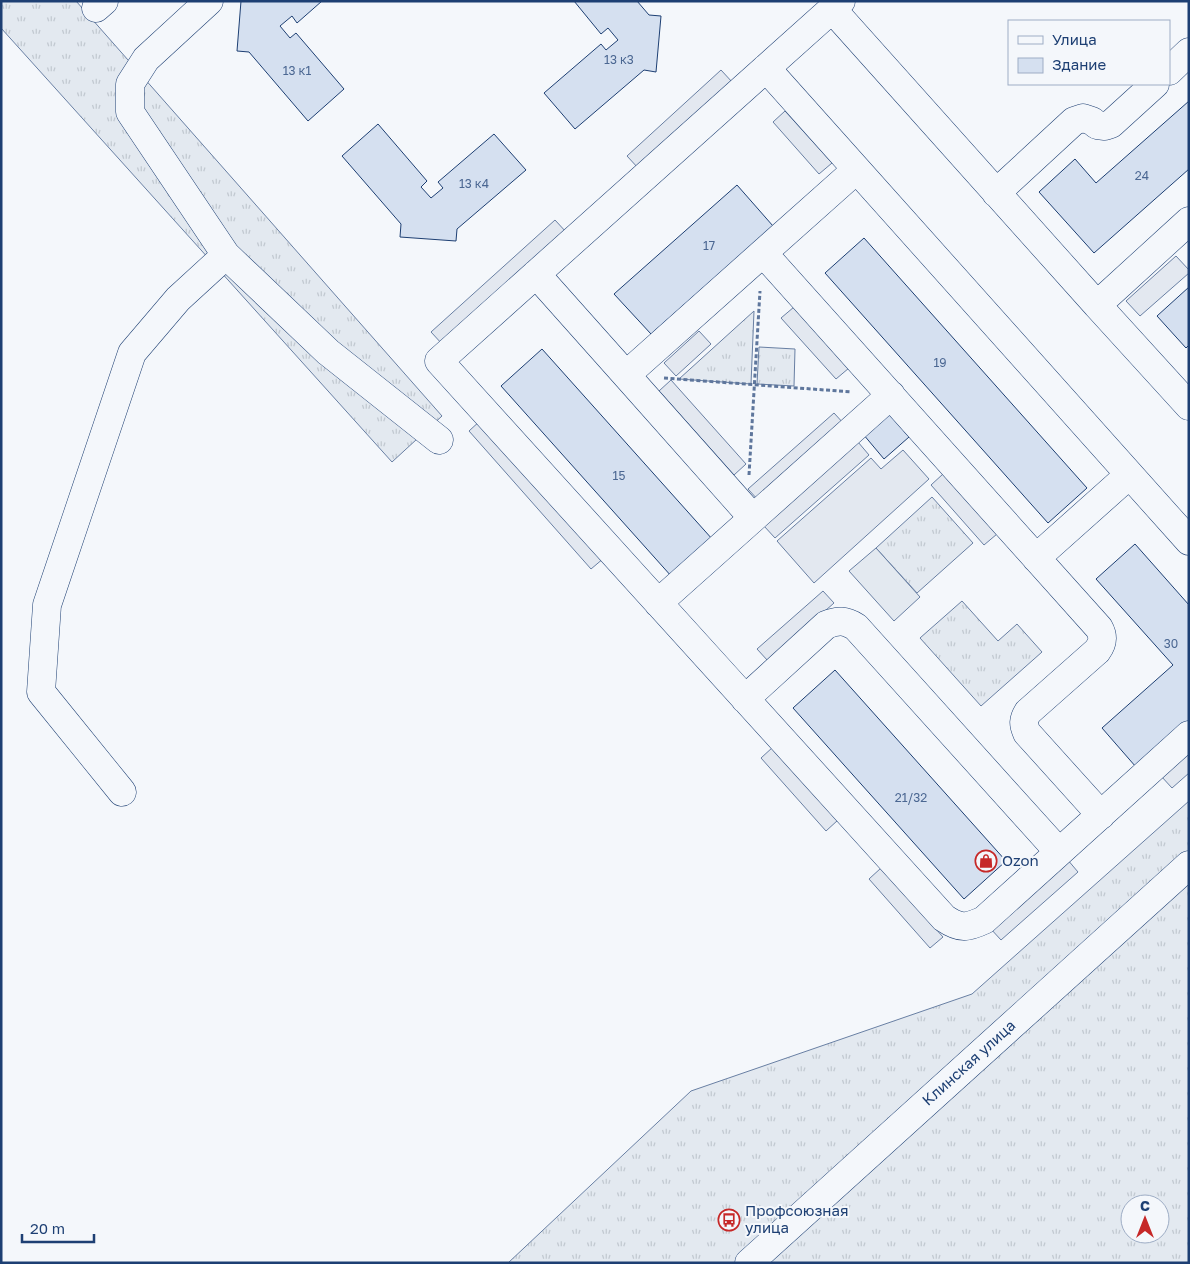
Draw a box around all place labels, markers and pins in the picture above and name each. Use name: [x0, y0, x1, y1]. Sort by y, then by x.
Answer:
shop icon: Ozon: [974, 849, 998, 873]
place label: Ozon: [1002, 851, 1039, 869]
place label: Профсоюзная улица: [745, 1201, 848, 1236]
bus stop icon: Профсоюзная улица: [717, 1208, 741, 1232]

